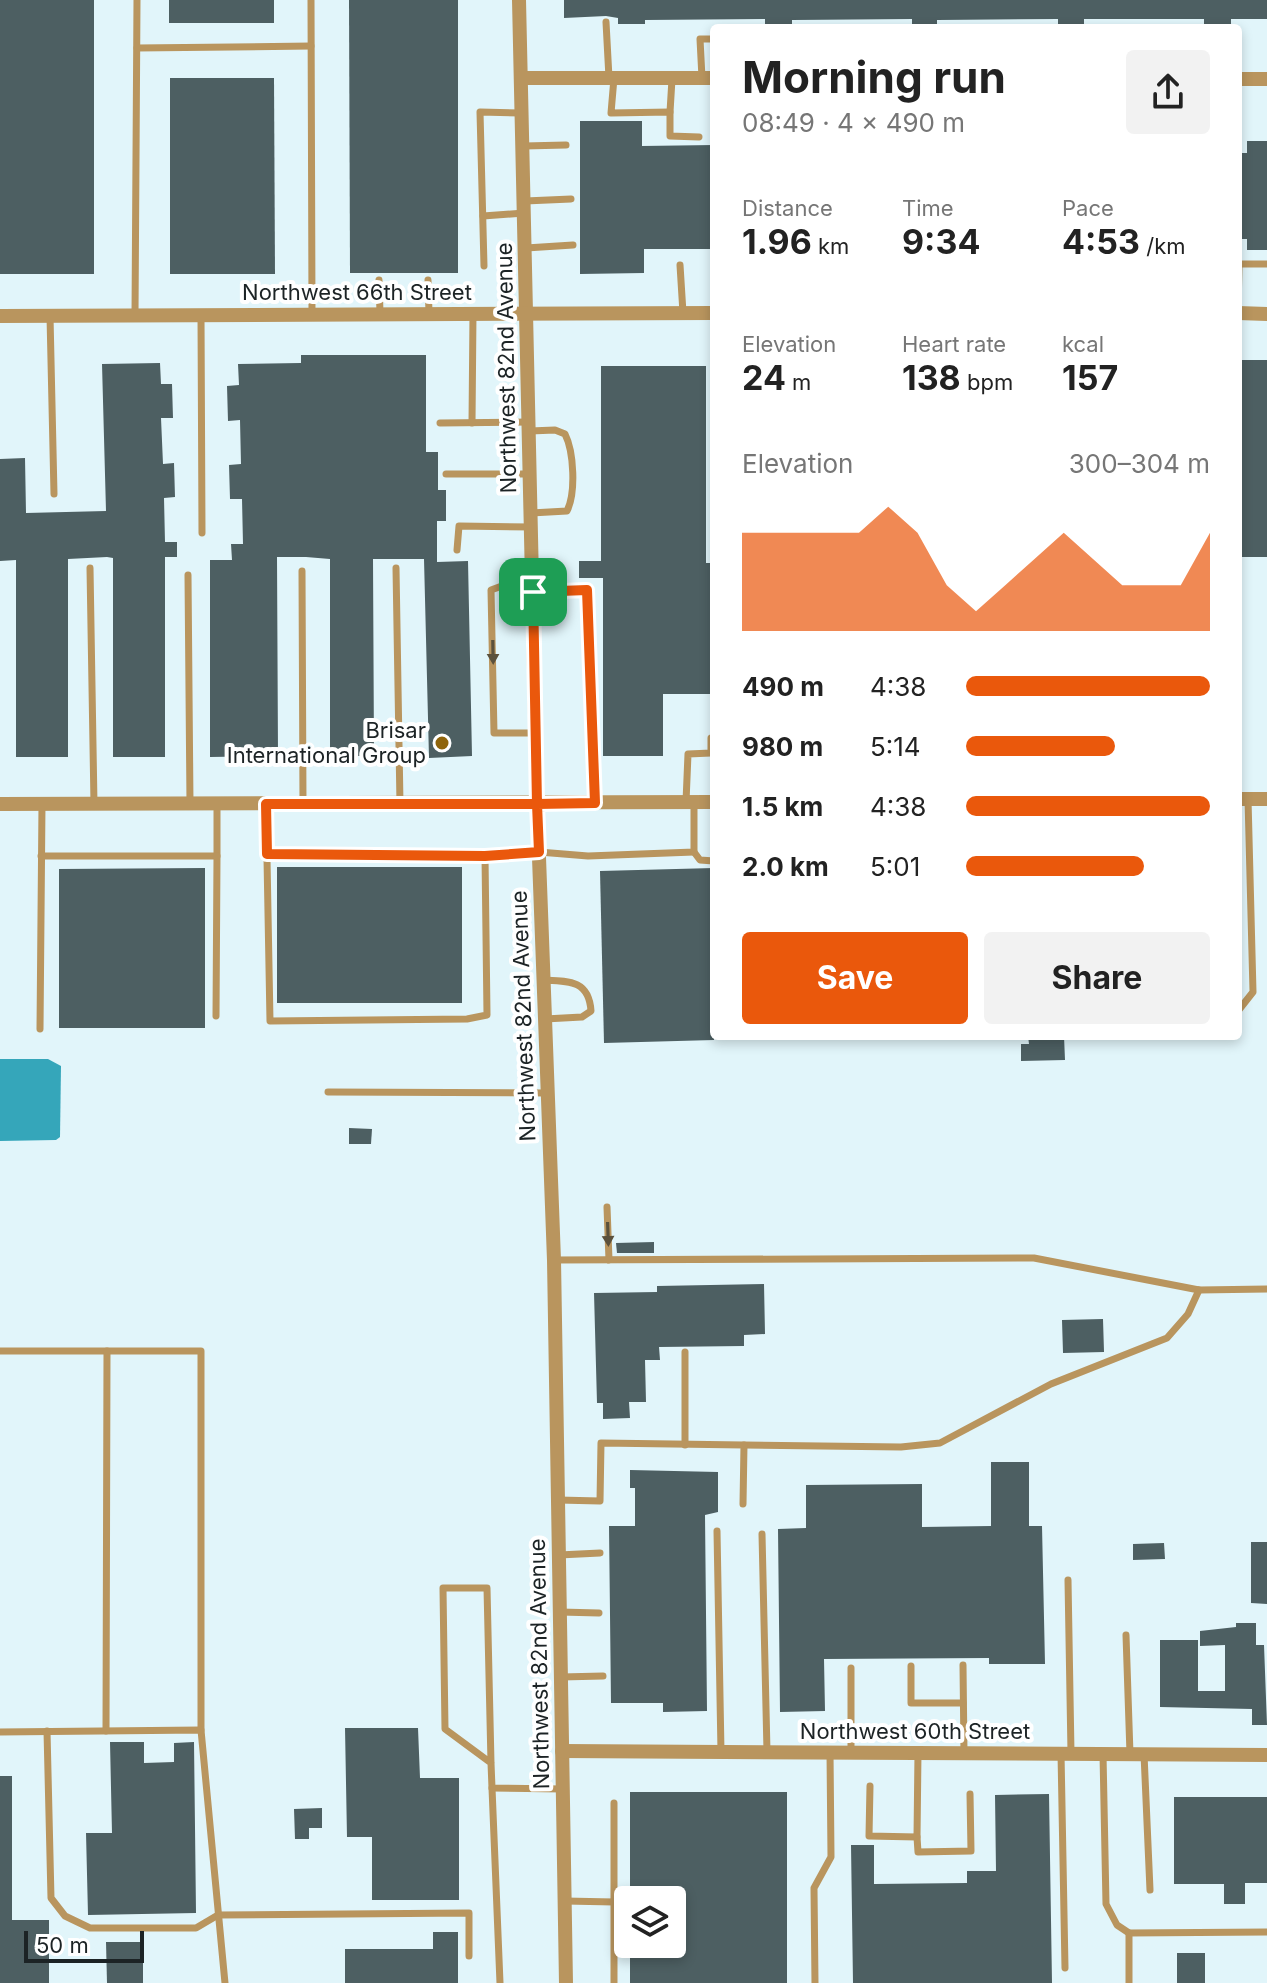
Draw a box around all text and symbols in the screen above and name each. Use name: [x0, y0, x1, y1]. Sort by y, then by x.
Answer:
text: Morning run: [742, 50, 1006, 104]
button: share: [1126, 50, 1210, 134]
text: 08:49 · 4 × 490 m: [742, 107, 965, 138]
text: Distance: [742, 195, 833, 221]
text: Time: [902, 195, 954, 221]
text: Pace: [1062, 195, 1114, 221]
text: 1.96: [742, 221, 812, 262]
text: 9:34: [902, 221, 980, 262]
text: 4:53: [1062, 221, 1140, 262]
text: km: [812, 233, 849, 259]
text: /km: [1140, 233, 1186, 259]
street label: Northwest 82nd Avenue: [491, 242, 521, 494]
street label: Northwest 66th Street: [242, 279, 472, 305]
text: Elevation: [742, 331, 836, 357]
text: Heart rate: [902, 331, 1006, 357]
text: kcal: [1062, 331, 1104, 357]
text: 24: [742, 357, 786, 398]
text: 138: [902, 357, 961, 398]
text: 157: [1062, 357, 1118, 398]
text: m: [786, 369, 811, 395]
text: bpm: [961, 369, 1013, 395]
text: Elevation: [742, 448, 853, 479]
text: 300–304 m: [1069, 448, 1210, 479]
pin: [499, 558, 567, 626]
icon: arrive: [511, 570, 555, 614]
one-way arrow: [486, 640, 499, 665]
text: 490 m: [742, 671, 824, 702]
text: 4:38: [870, 671, 926, 702]
place label: Brisar International Group: [227, 717, 426, 768]
text: 980 m: [742, 731, 823, 762]
text: 5:14: [870, 731, 921, 762]
marker: Brisar International Group: [433, 734, 451, 752]
text: 1.5 km: [742, 791, 823, 822]
text: 4:38: [870, 791, 926, 822]
text: 2.0 km: [742, 851, 829, 882]
text: 5:01: [870, 851, 920, 882]
street label: Northwest 82nd Avenue: [506, 890, 540, 1142]
button: Save: [742, 932, 968, 1024]
button: Share: [984, 932, 1210, 1024]
one-way arrow: [601, 1222, 614, 1247]
street label: Northwest 82nd Avenue: [524, 1538, 554, 1790]
street label: Northwest 60th Street: [800, 1718, 1030, 1744]
map controls: [614, 1886, 686, 1958]
button: layers: [614, 1886, 686, 1958]
scale bar: [24, 1927, 144, 1963]
text: 50 m: [36, 1932, 89, 1958]

